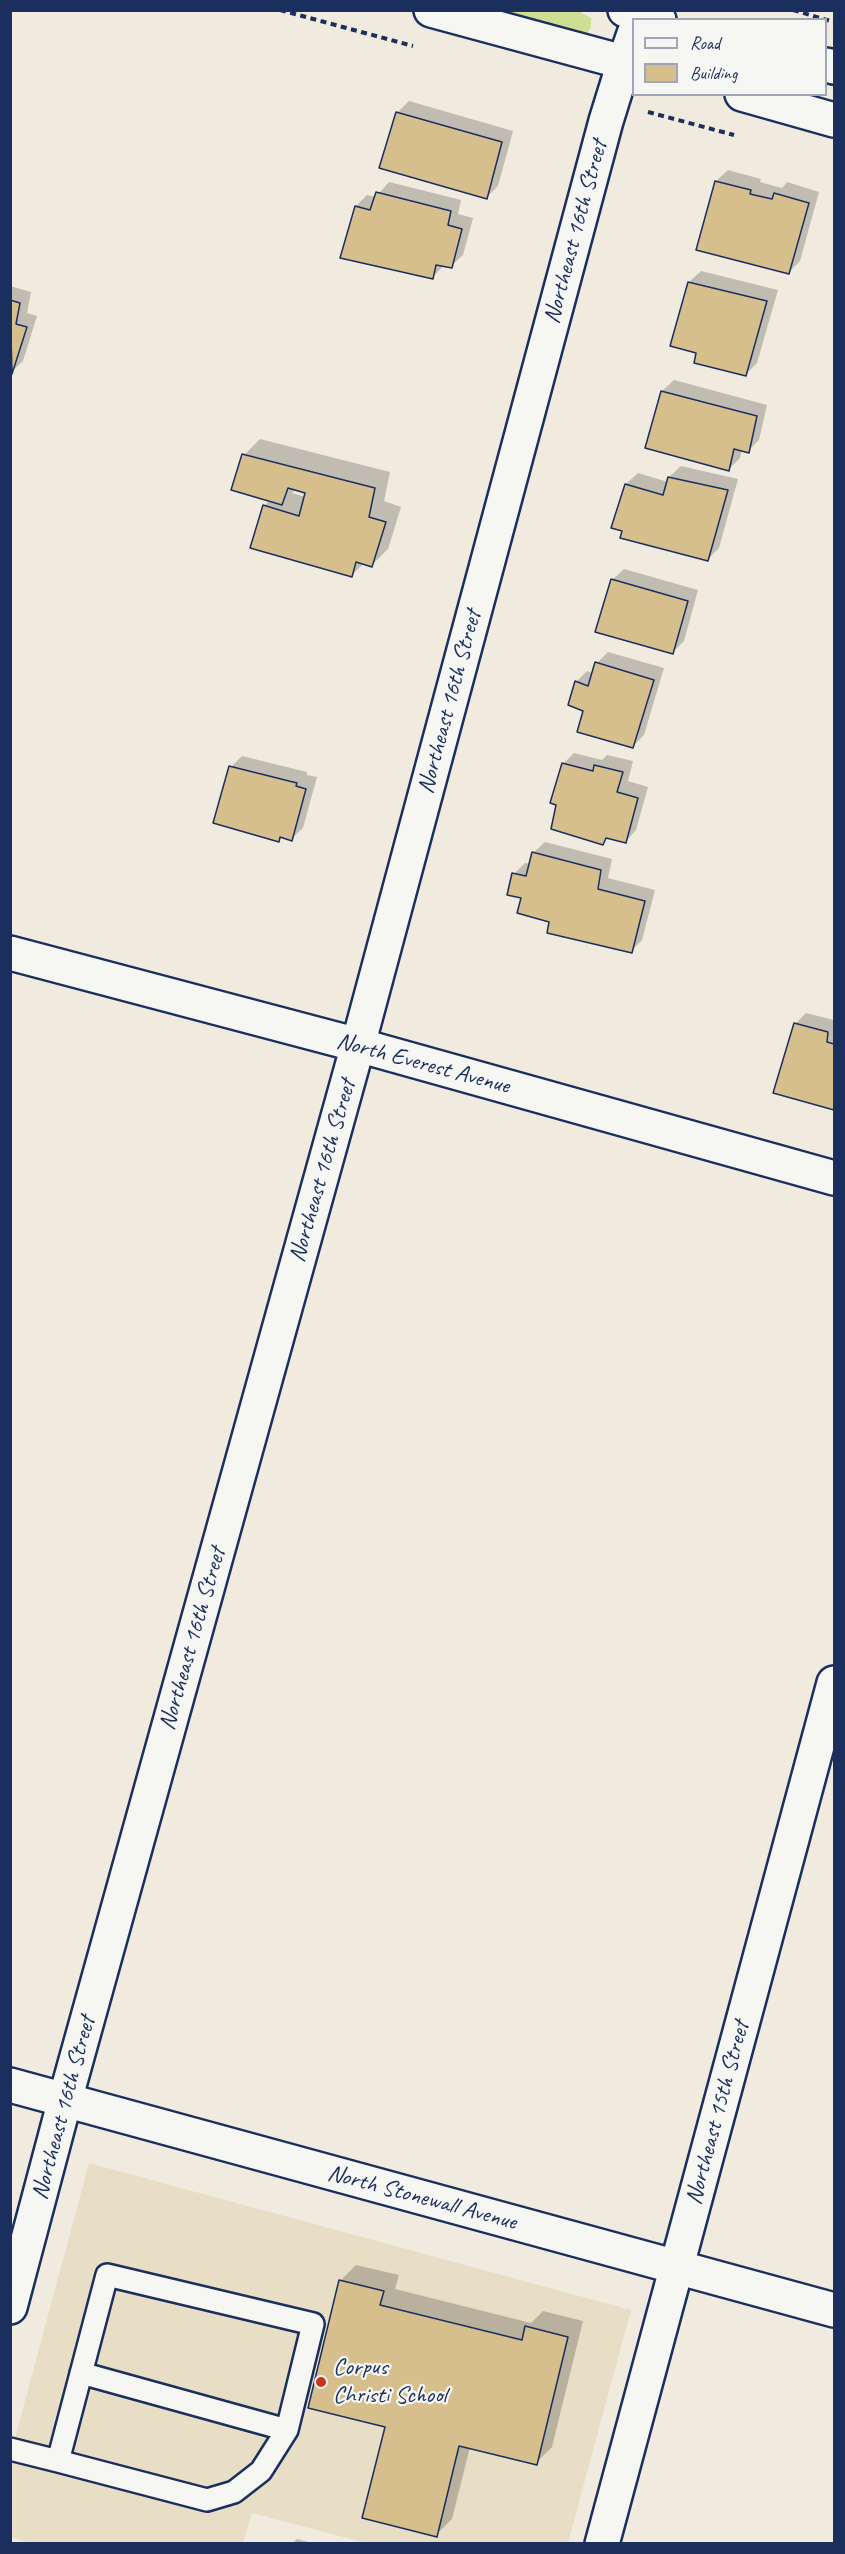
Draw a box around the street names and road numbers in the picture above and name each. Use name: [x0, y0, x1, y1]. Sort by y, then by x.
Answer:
street label: Northeast 16th Street: [538, 137, 614, 327]
street label: Northeast 16th Street: [412, 607, 488, 797]
street label: North Everest Avenue: [333, 1027, 513, 1101]
street label: Northeast 16th Street: [283, 1076, 363, 1266]
street label: Northeast 16th Street: [153, 1544, 233, 1734]
street label: Northeast 16th Street: [26, 2013, 102, 2203]
street label: Northeast 15th Street: [680, 2018, 756, 2208]
street label: North Stonewall Avenue: [324, 2159, 520, 2237]

